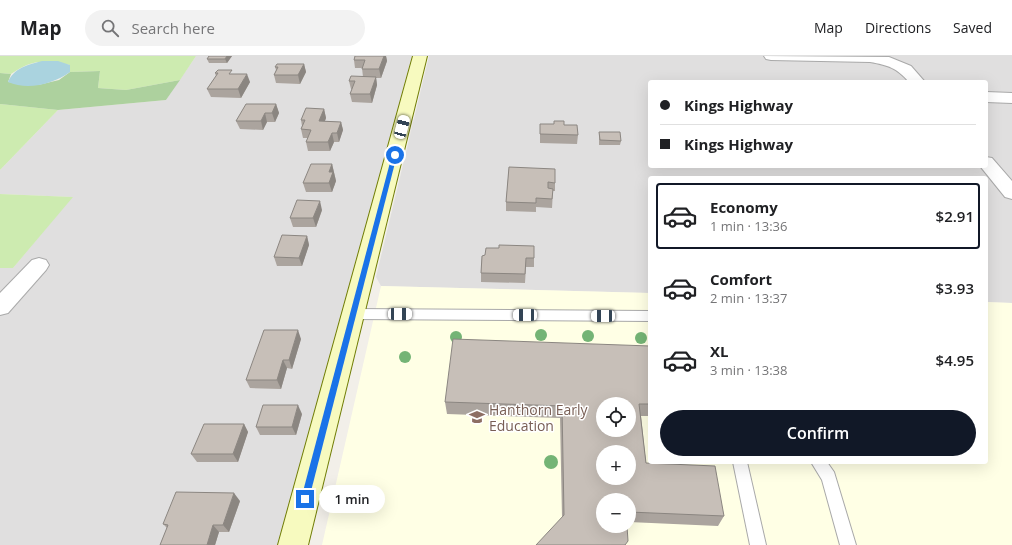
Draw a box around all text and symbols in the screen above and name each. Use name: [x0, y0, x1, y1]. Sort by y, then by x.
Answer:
search box: [85, 10, 365, 46]
text: Map: [20, 15, 61, 41]
icon: search: [99, 17, 121, 39]
text: Search here: [131, 18, 215, 38]
text: Map: [814, 18, 843, 37]
text: Directions: [865, 18, 931, 37]
text: Saved: [953, 18, 992, 37]
text: Kings Highway: [684, 95, 793, 115]
car: [393, 114, 411, 140]
text: Kings Highway: [684, 134, 793, 154]
route start: [386, 146, 404, 164]
text: Economy: [710, 197, 778, 217]
icon: car: [662, 198, 698, 234]
text: $2.91: [936, 206, 974, 226]
text: 1 min · 13:36: [710, 217, 787, 235]
text: Comfort: [710, 269, 772, 289]
icon: car: [662, 270, 698, 306]
text: $3.93: [936, 278, 974, 298]
text: 2 min · 13:37: [710, 289, 787, 307]
car: [388, 308, 412, 320]
car: [513, 309, 537, 321]
car: [591, 310, 615, 322]
text: XL: [710, 341, 728, 361]
icon: car: [662, 342, 698, 378]
text: $4.95: [936, 350, 974, 370]
text: 3 min · 13:38: [710, 361, 787, 379]
map controls: [596, 397, 636, 533]
button: locate: [596, 397, 636, 437]
place label: Hanthorn Early Education: [489, 400, 588, 435]
school or university icon: Hanthorn Early Education: [468, 408, 486, 426]
button: Confirm: [660, 410, 976, 456]
button: +: [596, 445, 636, 485]
callout: 1 min: [319, 485, 385, 513]
route end: [296, 490, 314, 508]
text: 1 min: [334, 490, 370, 508]
button: −: [596, 493, 636, 533]

